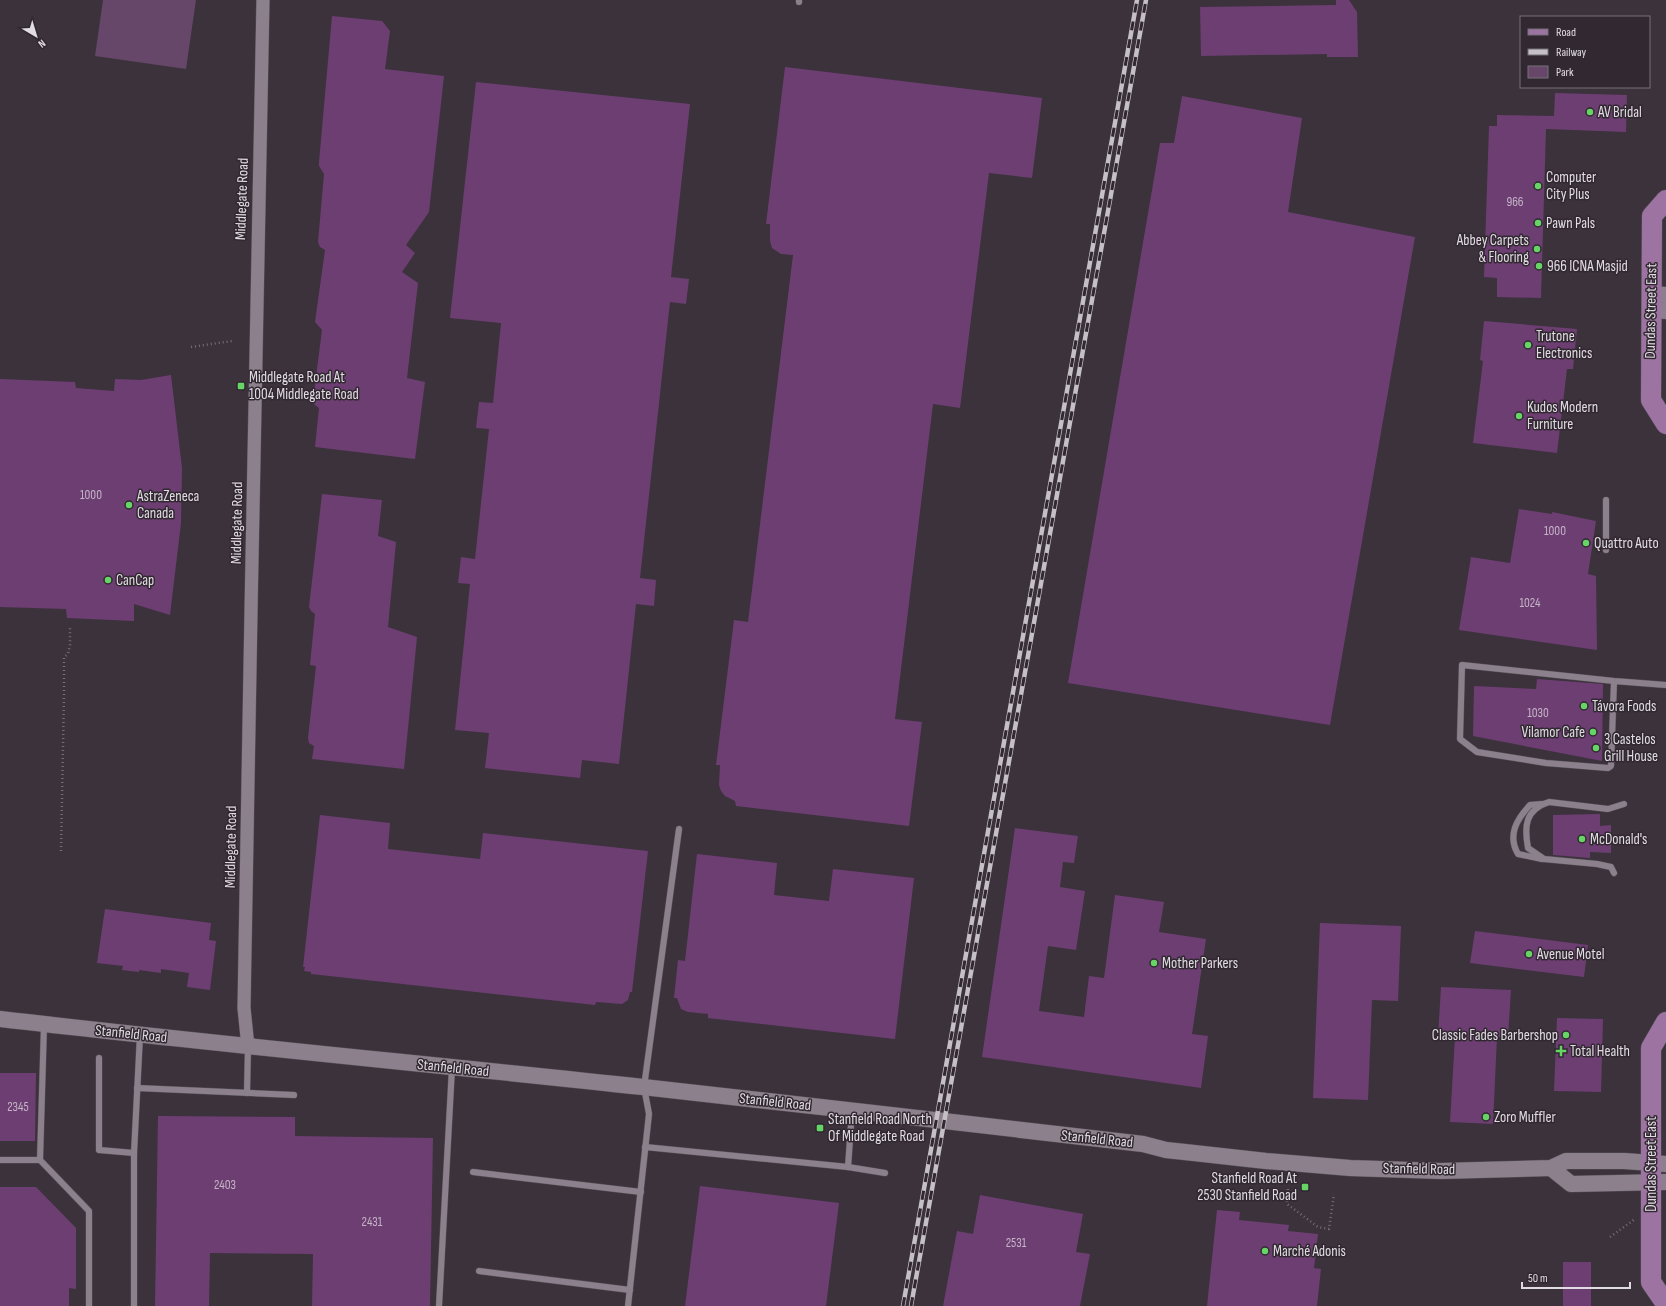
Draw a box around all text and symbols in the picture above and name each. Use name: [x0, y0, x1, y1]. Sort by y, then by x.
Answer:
north arrow: [16, 16, 56, 56]
legend: [1520, 16, 1650, 88]
text: Road: [1556, 25, 1576, 40]
text: N: [35, 37, 48, 50]
text: Railway: [1556, 45, 1587, 60]
text: Park: [1556, 65, 1574, 80]
place label: AV Bridal: [1597, 103, 1642, 122]
marker: AV Bridal: [1585, 107, 1595, 117]
street label: Middlegate Road: [231, 157, 253, 241]
place label: Computer City Plus: [1546, 168, 1597, 204]
marker: Computer City Plus: [1533, 181, 1543, 191]
house number: 966: [1506, 194, 1524, 210]
place label: Pawn Pals: [1546, 214, 1595, 233]
marker: Pawn Pals: [1533, 218, 1543, 228]
place label: Abbey Carpets & Flooring: [1456, 231, 1529, 267]
marker: Abbey Carpets & Flooring: [1532, 244, 1542, 254]
place label: 966 ICNA Masjid: [1547, 257, 1628, 276]
marker: 966 ICNA Masjid: [1534, 261, 1544, 271]
street label: Dundas Street East: [1641, 263, 1661, 359]
place label: Trutone Electronics: [1536, 327, 1592, 363]
marker: Trutone Electronics: [1523, 340, 1533, 350]
place label: Middlegate Road At 1004 Middlegate Road: [249, 368, 359, 404]
marker: Middlegate Road At 1004 Middlegate Road: [236, 381, 246, 391]
place label: Kudos Modern Furniture: [1527, 398, 1598, 434]
marker: Kudos Modern Furniture: [1514, 411, 1524, 421]
street label: Middlegate Road: [227, 482, 247, 564]
house number: 1000: [80, 487, 102, 503]
place label: AstraZeneca Canada: [136, 487, 199, 523]
marker: AstraZeneca Canada: [124, 500, 134, 510]
house number: 1000: [1544, 523, 1566, 539]
place label: Quattro Auto: [1594, 534, 1659, 553]
marker: Quattro Auto: [1581, 538, 1591, 548]
place label: CanCap: [116, 571, 154, 590]
marker: CanCap: [103, 575, 113, 585]
house number: 1024: [1519, 595, 1541, 611]
place label: Távora Foods: [1592, 697, 1656, 716]
marker: Távora Foods: [1579, 701, 1589, 711]
house number: 1030: [1527, 705, 1549, 721]
place label: Vilamor Cafe: [1522, 723, 1585, 742]
marker: Vilamor Cafe: [1588, 727, 1598, 737]
place label: 3 Castelos Grill House: [1604, 730, 1658, 766]
marker: 3 Castelos Grill House: [1591, 743, 1601, 753]
street label: Middlegate Road: [221, 806, 241, 888]
place label: McDonald's: [1590, 830, 1648, 849]
marker: McDonald's: [1577, 834, 1587, 844]
place label: Avenue Motel: [1536, 945, 1604, 964]
marker: Avenue Motel: [1524, 949, 1534, 959]
place label: Mother Parkers: [1162, 954, 1238, 973]
marker: Mother Parkers: [1149, 958, 1159, 968]
street label: Stanfield Road: [94, 1021, 168, 1047]
place label: Classic Fades Barbershop: [1432, 1026, 1558, 1045]
marker: Classic Fades Barbershop: [1561, 1030, 1571, 1040]
place label: Total Health: [1570, 1042, 1630, 1061]
marker: Total Health: [1555, 1045, 1567, 1057]
street label: Stanfield Road: [416, 1055, 490, 1081]
street label: Stanfield Road: [738, 1089, 812, 1115]
house number: 2345: [7, 1099, 29, 1115]
place label: Zoro Muffler: [1494, 1108, 1556, 1127]
place label: Stanfield Road North Of Middlegate Road: [828, 1110, 932, 1146]
marker: Zoro Muffler: [1481, 1112, 1491, 1122]
street label: Dundas Street East: [1642, 1116, 1661, 1212]
marker: Stanfield Road North Of Middlegate Road: [815, 1123, 825, 1133]
street label: Stanfield Road: [1060, 1126, 1134, 1152]
street label: Stanfield Road: [1383, 1159, 1455, 1179]
place label: Stanfield Road At 2530 Stanfield Road: [1197, 1169, 1297, 1205]
house number: 2403: [214, 1177, 236, 1193]
marker: Stanfield Road At 2530 Stanfield Road: [1300, 1182, 1310, 1192]
house number: 2431: [362, 1214, 383, 1230]
house number: 2531: [1006, 1235, 1027, 1251]
place label: Marché Adonis: [1273, 1242, 1346, 1261]
marker: Marché Adonis: [1260, 1246, 1270, 1256]
scale bar: [1522, 1264, 1630, 1290]
text: 50 m: [1528, 1271, 1548, 1286]

